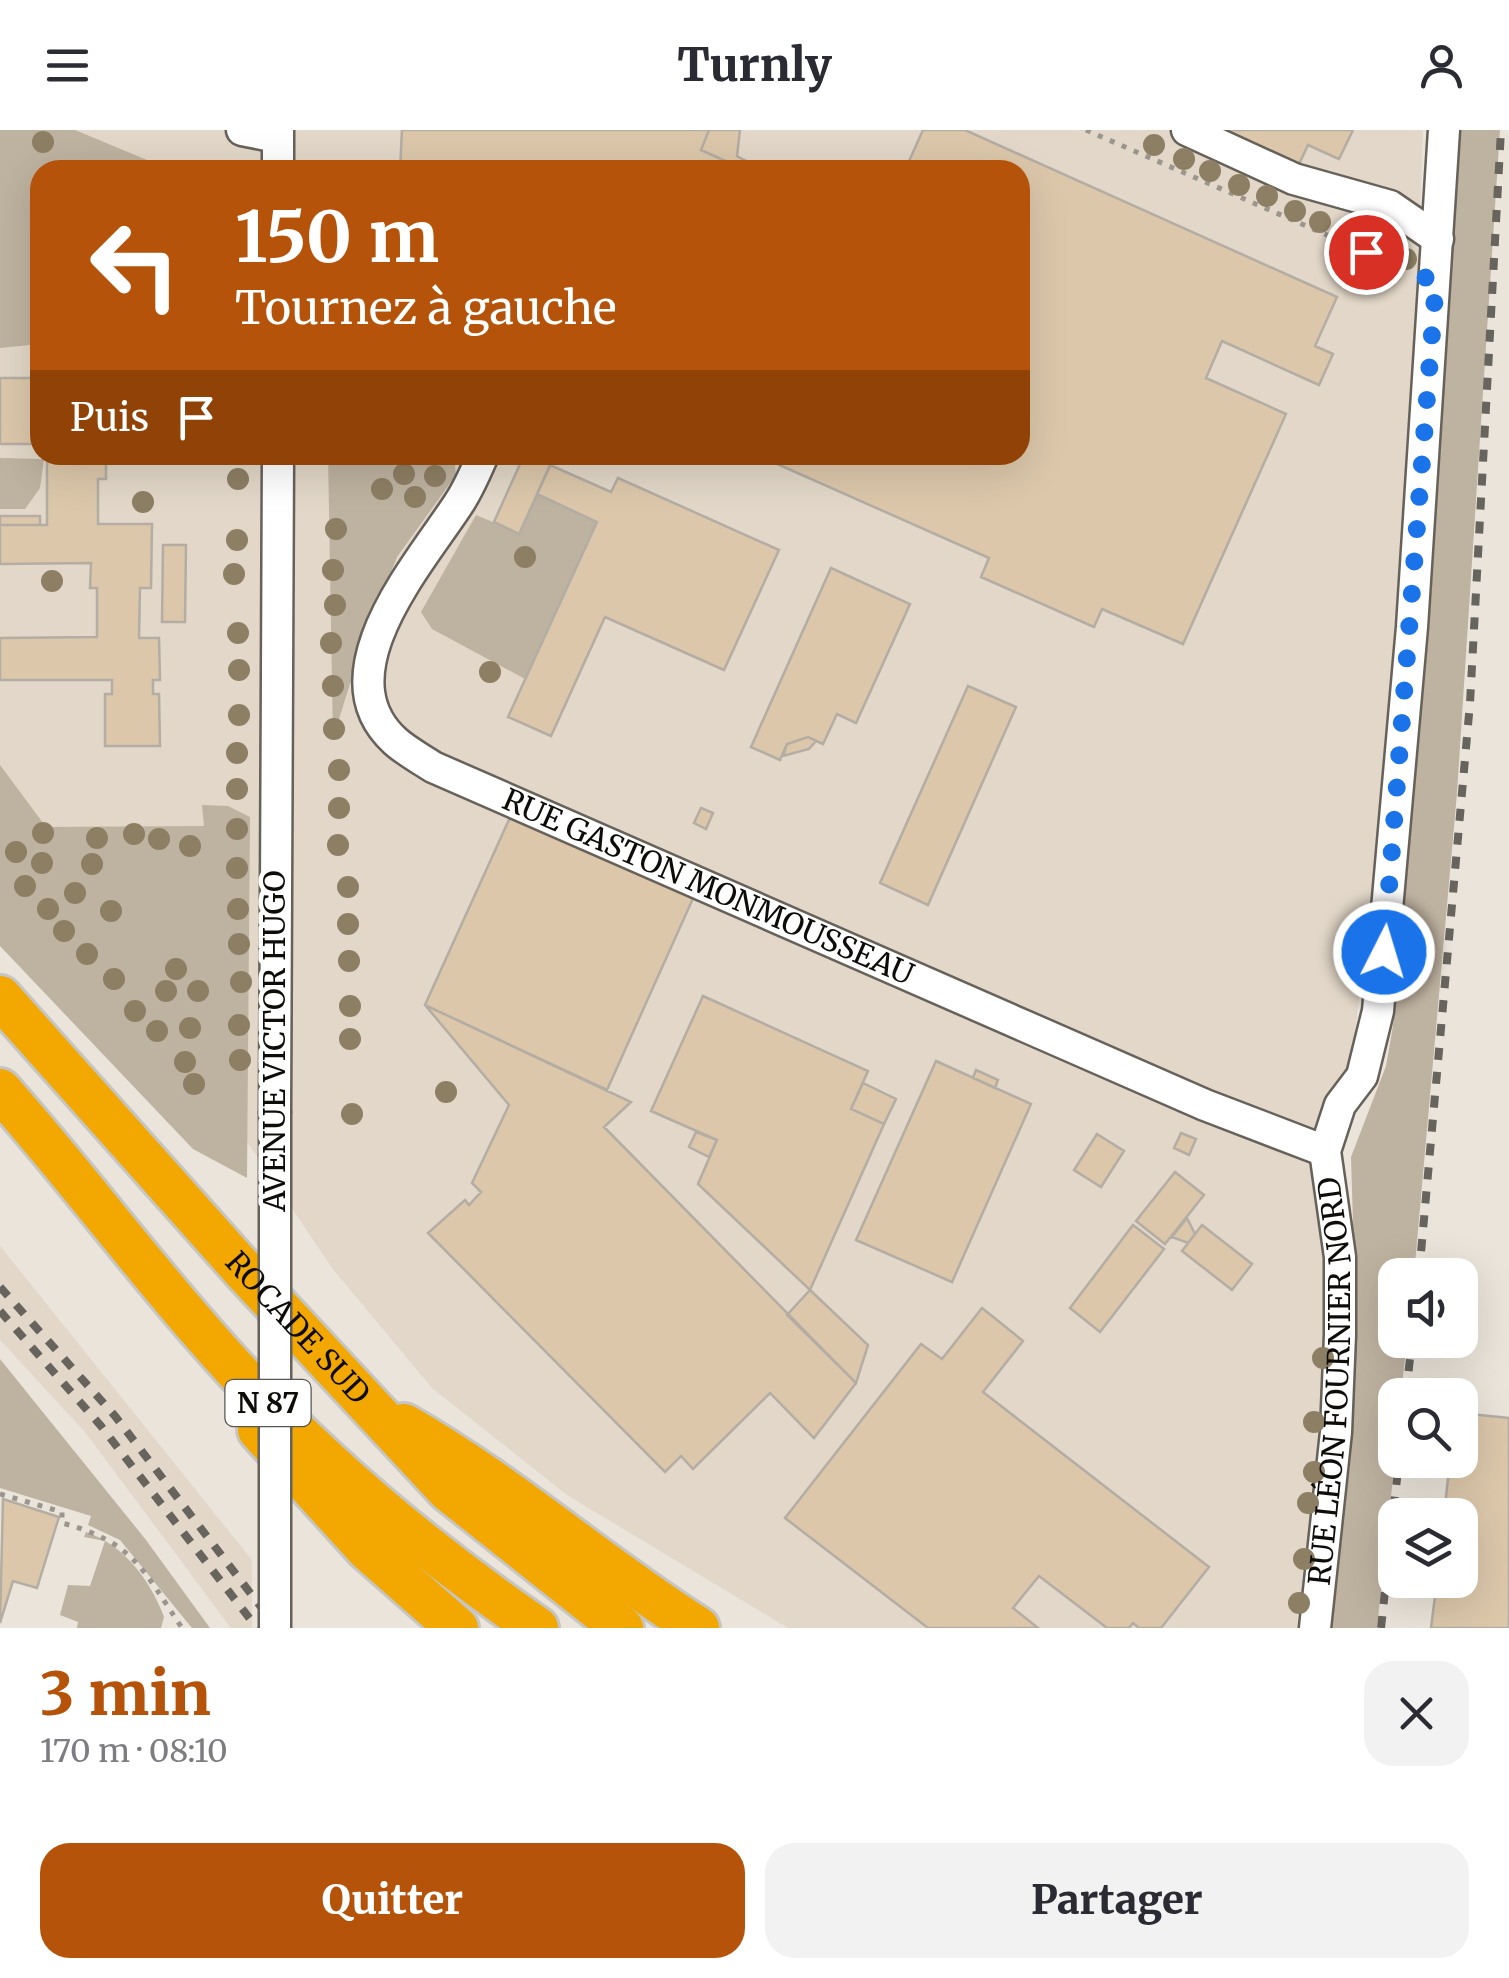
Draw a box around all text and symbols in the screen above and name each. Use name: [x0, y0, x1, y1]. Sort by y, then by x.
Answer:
text: Turnly: [677, 37, 832, 93]
icon: menu: [40, 38, 95, 93]
icon: person: [1414, 38, 1469, 93]
text: 150 m: [235, 193, 439, 281]
icon: left: [70, 200, 200, 330]
pin: [1324, 210, 1409, 295]
icon: arrive: [1339, 225, 1394, 280]
text: Tournez à gauche: [235, 280, 617, 336]
icon: arrive: [169, 390, 224, 445]
text: Puis: [70, 394, 149, 441]
street label: RUE GASTON MONMOUSSEAU: [497, 780, 920, 993]
street label: AVENUE VICTOR HUGO: [255, 870, 293, 1213]
position arrow: [1332, 900, 1436, 1004]
street label: RUE LÉON FOURNIER NORD: [1300, 1175, 1359, 1587]
street label: ROCADE SUD: [218, 1243, 378, 1412]
map controls: [1378, 1258, 1478, 1598]
button: sound: [1378, 1258, 1478, 1358]
button: search: [1378, 1378, 1478, 1478]
road number: N 87: [226, 1380, 310, 1426]
button: layers: [1378, 1498, 1478, 1598]
text: 3 min: [40, 1656, 211, 1731]
button: close: [1364, 1661, 1469, 1766]
text: 170 m · 08:10: [40, 1731, 228, 1771]
button: Quitter: [40, 1843, 745, 1958]
button: Partager: [765, 1843, 1469, 1958]

